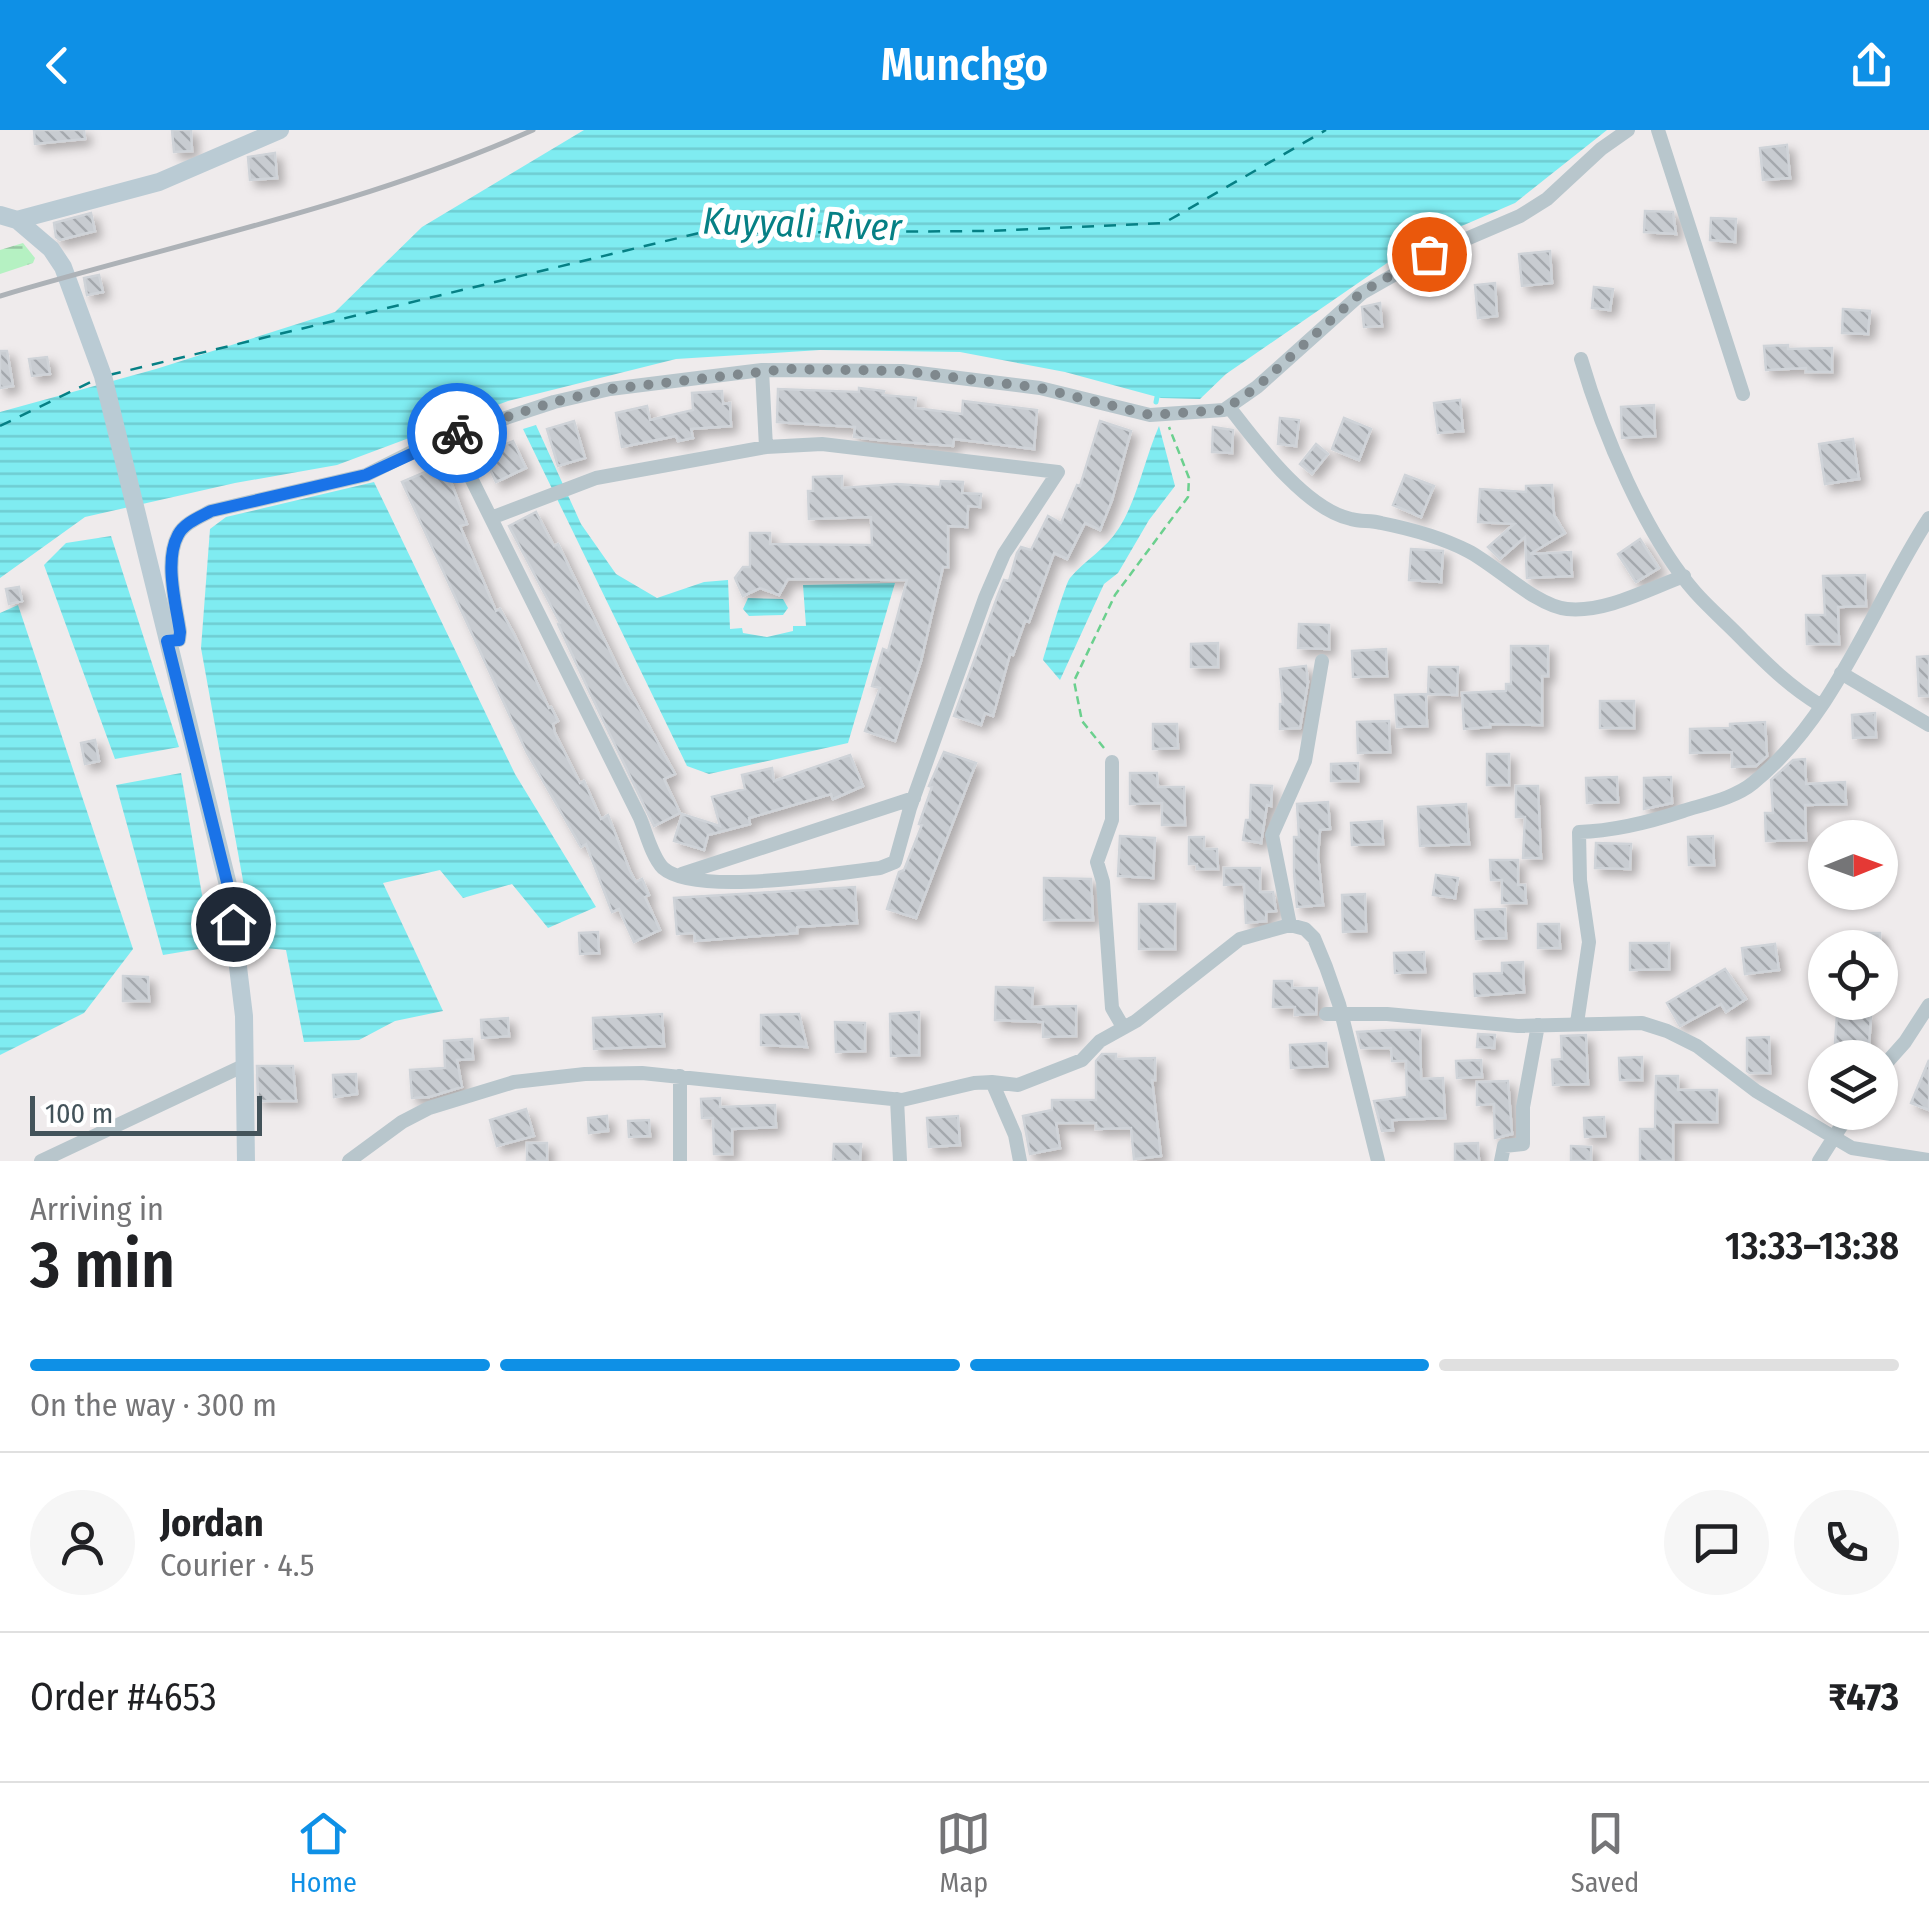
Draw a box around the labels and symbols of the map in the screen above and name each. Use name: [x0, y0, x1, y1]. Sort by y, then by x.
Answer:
water label: Kuyyali River: [702, 198, 904, 251]
pin: [1387, 212, 1472, 297]
courier: [407, 383, 507, 483]
north arrow: [1808, 820, 1898, 910]
pin: [191, 882, 276, 967]
scale bar: [30, 1091, 262, 1136]

